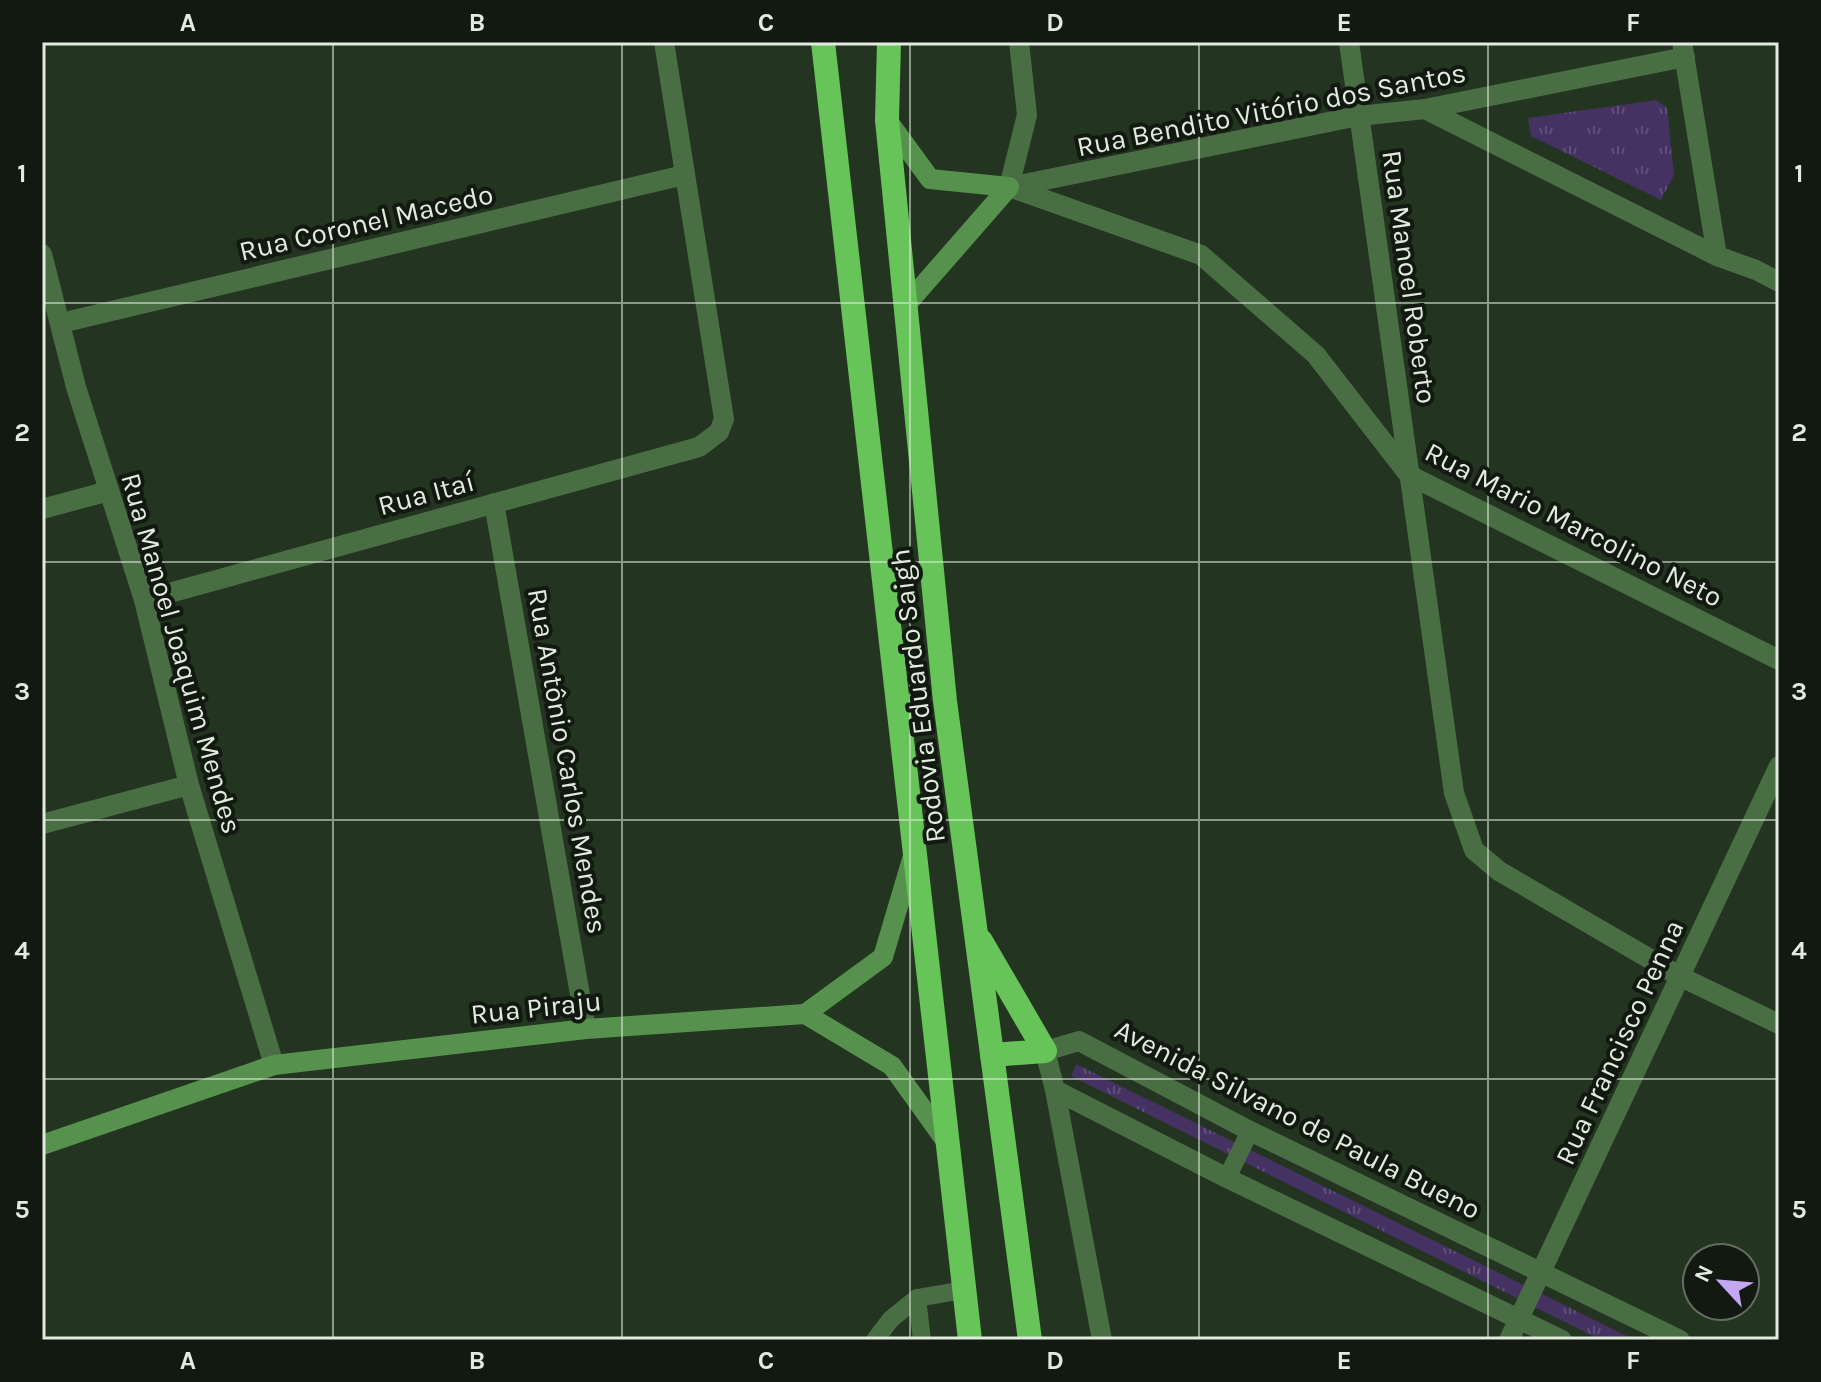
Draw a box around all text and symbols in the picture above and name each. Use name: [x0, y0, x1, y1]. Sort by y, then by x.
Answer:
text: A: [180, 7, 196, 38]
text: B: [469, 7, 485, 38]
text: C: [758, 7, 774, 38]
text: D: [1046, 7, 1064, 38]
text: E: [1336, 7, 1352, 38]
text: F: [1626, 7, 1640, 38]
street label: Rua Bendito Vitório dos Santos: [1074, 56, 1468, 163]
street label: Rua Manoel Roberto: [1375, 148, 1444, 406]
text: 1: [17, 158, 27, 189]
text: 1: [1794, 158, 1804, 189]
street label: Rua Coronel Macedo: [236, 177, 496, 268]
text: 2: [14, 417, 30, 448]
text: 2: [1791, 417, 1807, 448]
street label: Rua Mario Marcolino Neto: [1420, 435, 1728, 614]
street label: Rua Itaí: [374, 465, 479, 522]
street label: Rua Manoel Joaquim Mendes: [114, 469, 249, 837]
street label: Rodovia Eduardo Saigh: [883, 547, 952, 845]
street label: Rua Antônio Carlos Mendes: [521, 586, 614, 936]
text: 3: [14, 676, 30, 707]
text: 3: [1791, 676, 1807, 707]
street label: Rua Francisco Penna: [1548, 915, 1691, 1170]
text: 4: [14, 935, 30, 966]
text: 4: [1791, 935, 1807, 966]
street label: Rua Piraju: [469, 984, 603, 1031]
street label: Avenida Silvano de Paula Bueno: [1110, 1013, 1486, 1226]
text: 5: [14, 1194, 30, 1225]
text: 5: [1791, 1194, 1807, 1225]
north arrow: [1681, 1242, 1761, 1322]
text: N: [1689, 1261, 1719, 1286]
text: A: [180, 1345, 196, 1376]
text: B: [469, 1345, 485, 1376]
text: C: [758, 1345, 774, 1376]
text: D: [1046, 1345, 1064, 1376]
text: E: [1336, 1345, 1352, 1376]
text: F: [1626, 1345, 1640, 1376]

